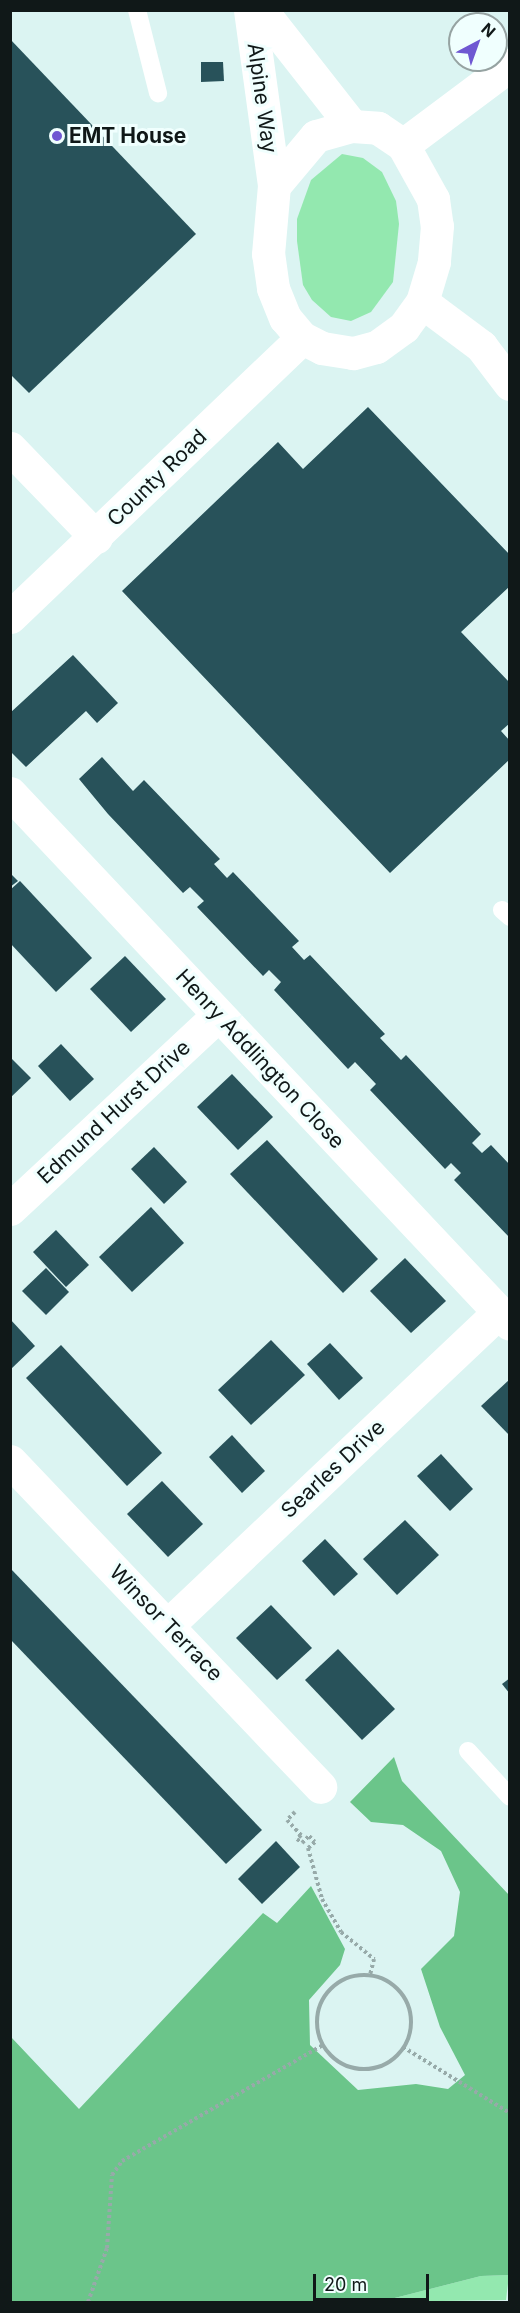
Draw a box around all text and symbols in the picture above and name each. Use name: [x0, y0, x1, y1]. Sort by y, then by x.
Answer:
north arrow: [448, 12, 508, 72]
text: N: [477, 18, 500, 41]
street label: Alpine Way: [242, 41, 282, 155]
place label: EMT House: [69, 123, 186, 149]
marker: EMT House: [50, 129, 64, 143]
street label: County Road: [102, 424, 212, 532]
street label: Henry Addlington Close: [170, 964, 350, 1154]
street label: Edmund Hurst Drive: [33, 1035, 195, 1189]
street label: Searles Drive: [276, 1415, 390, 1523]
street label: Winsor Terrace: [104, 1560, 228, 1686]
scale bar: [316, 2262, 432, 2300]
text: 20 m: [324, 2274, 367, 2295]

